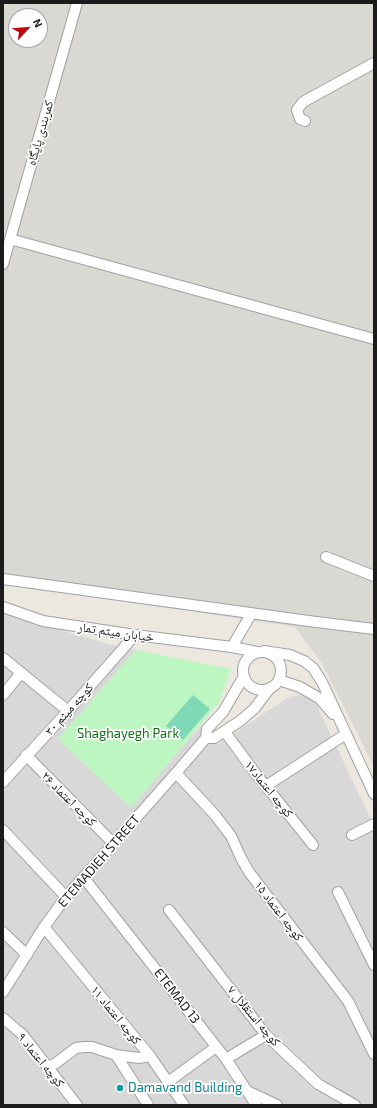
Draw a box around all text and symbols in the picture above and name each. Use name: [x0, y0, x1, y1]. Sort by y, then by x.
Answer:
north arrow: [8, 8, 48, 48]
text: N: [31, 17, 46, 29]
street label: کمربندی پایگاه: [23, 99, 57, 167]
street label: خیابان میثم تمار: [77, 619, 155, 645]
street label: کوچه میثم ۳۰: [41, 680, 97, 738]
park label: Shaghayegh Park: [77, 726, 179, 742]
street label: کوچه اعتماد۱۷: [241, 757, 297, 821]
street label: کوچه اعتماد ۲۶: [38, 768, 100, 830]
street label: ETEMADIEH STREET: [55, 812, 143, 910]
street label: کوچه اعتماد ۱۵: [251, 878, 307, 944]
street label: ETEMAD 13: [151, 965, 203, 1027]
street label: کوچه اعتماد ۱۱: [87, 982, 145, 1048]
street label: کوچه استقلال ۷: [224, 983, 284, 1049]
street label: کوچه اعتماد ۹: [14, 1030, 68, 1090]
place label: Damavand Building: [128, 1080, 242, 1096]
marker: Damavand Building: [115, 1083, 125, 1093]

